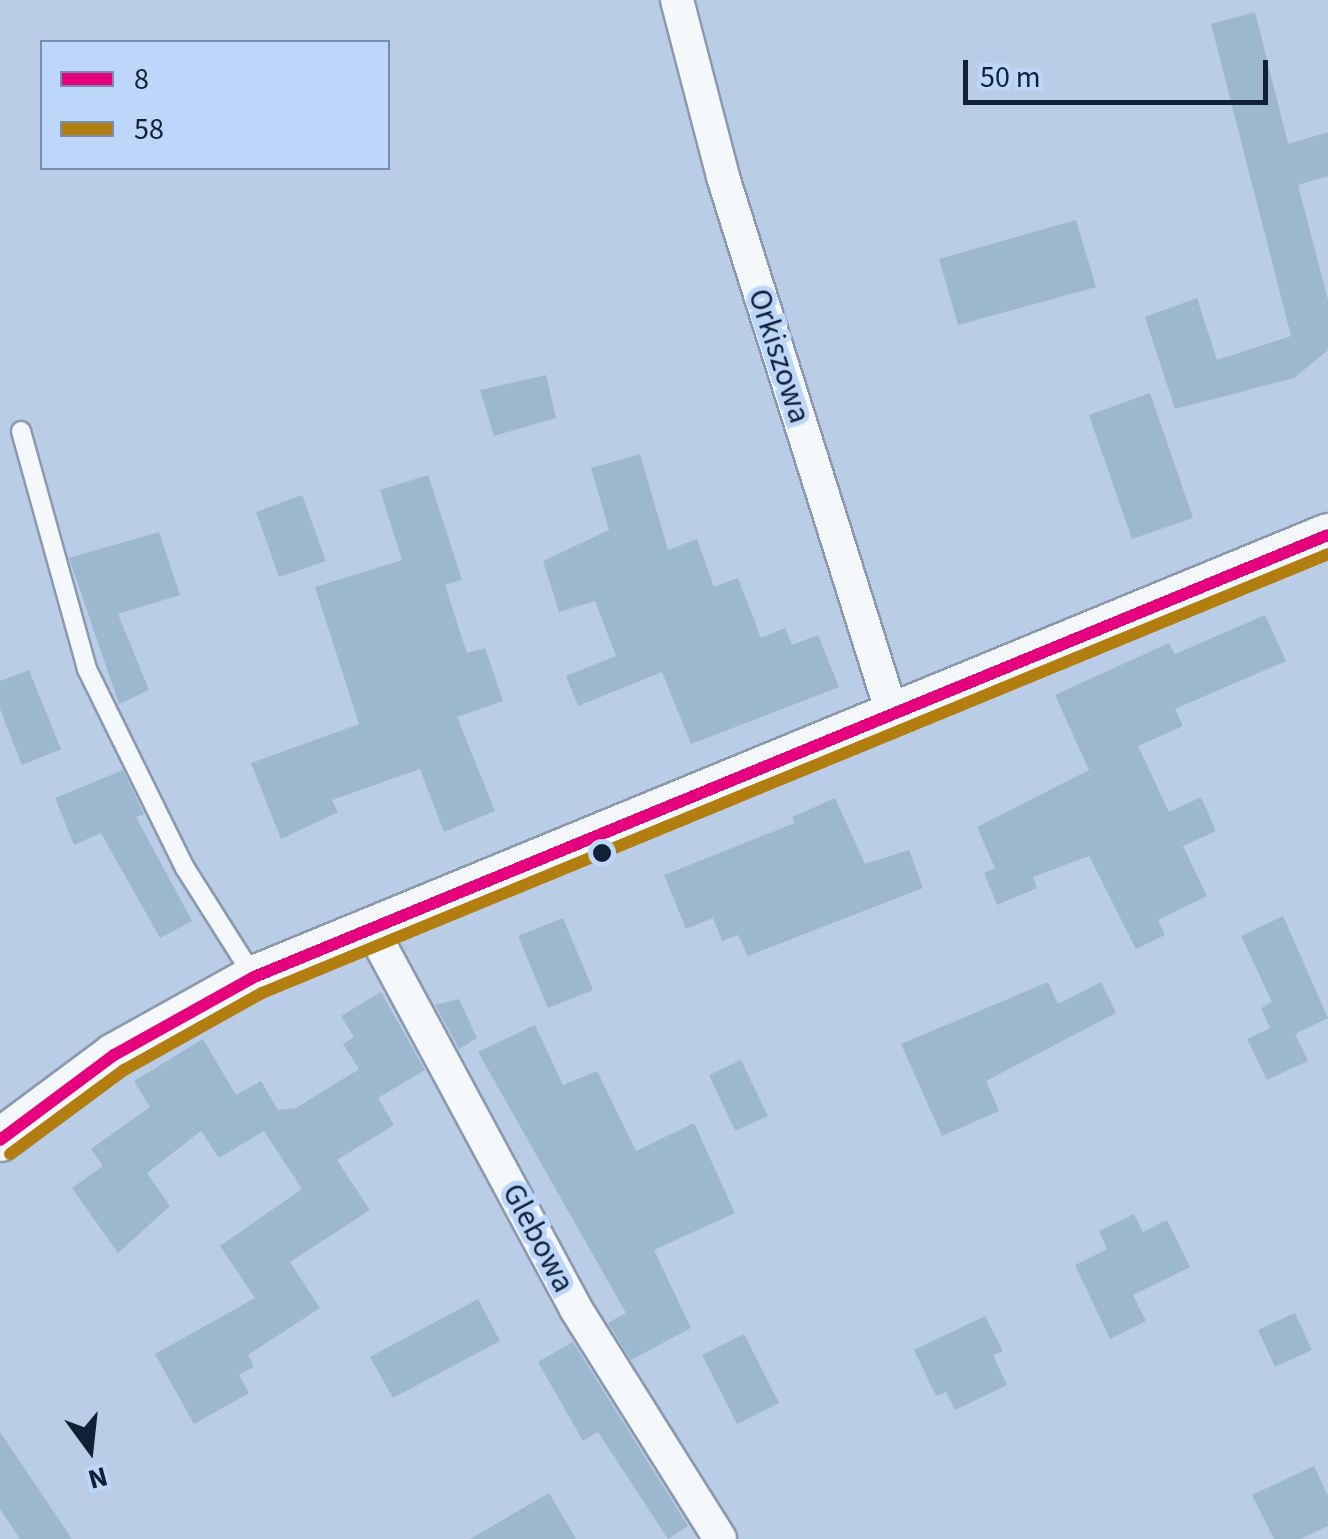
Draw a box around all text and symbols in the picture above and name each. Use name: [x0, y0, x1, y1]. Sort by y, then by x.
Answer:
legend: [40, 40, 390, 170]
scale bar: [968, 40, 1273, 102]
text: 50 m: [980, 56, 1041, 99]
text: 8: [134, 58, 149, 101]
text: 58: [134, 108, 164, 151]
street label: Orkiszowa: [739, 284, 819, 428]
unlabelled marker: [592, 843, 612, 863]
street label: Glebowa: [493, 1177, 583, 1299]
north arrow: [40, 1399, 140, 1499]
text: N: [84, 1456, 112, 1500]

